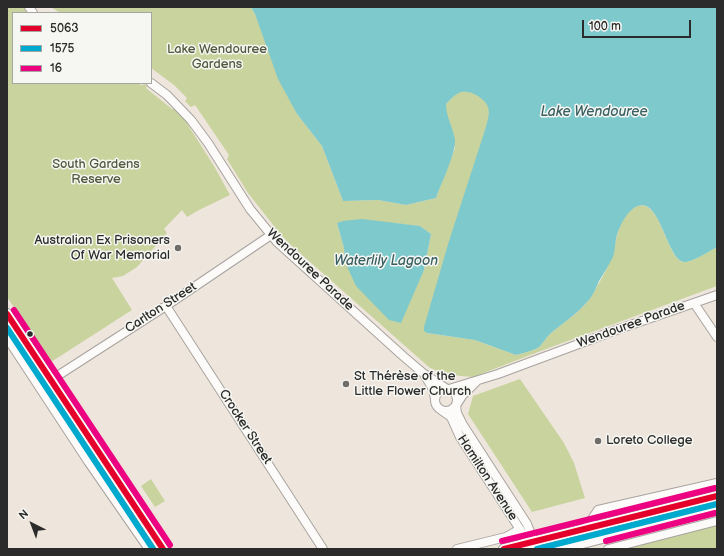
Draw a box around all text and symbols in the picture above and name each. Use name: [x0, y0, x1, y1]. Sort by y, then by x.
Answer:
legend: [12, 12, 152, 84]
scale bar: [584, 12, 693, 38]
text: 100 m: [589, 19, 621, 34]
text: 5063: [50, 21, 79, 36]
text: 1575: [50, 41, 74, 56]
park label: Lake Wendouree Gardens: [167, 42, 267, 73]
text: 16: [50, 61, 62, 76]
water label: Lake Wendouree: [540, 104, 648, 120]
park label: South Gardens Reserve: [52, 157, 140, 188]
street label: Wendouree Parade: [263, 226, 357, 314]
place label: Australian Ex Prisoners Of War Memorial: [35, 233, 170, 264]
marker: Australian Ex Prisoners Of War Memorial: [173, 243, 183, 253]
water label: Waterlily Lagoon: [334, 253, 438, 269]
street label: Carlton Street: [122, 279, 200, 337]
street label: Wendouree Parade: [575, 298, 687, 352]
unlabelled marker: [25, 329, 35, 339]
place label: St Thérèse of the Little Flower Church: [354, 369, 471, 400]
marker: St Thérèse of the Little Flower Church: [341, 379, 351, 389]
street label: Crocker Street: [215, 387, 275, 467]
street label: Hamilton Avenue: [453, 432, 521, 524]
place label: Loreto College: [606, 433, 692, 449]
marker: Loreto College: [593, 436, 603, 446]
north arrow: [12, 504, 52, 544]
text: N: [16, 507, 31, 522]

